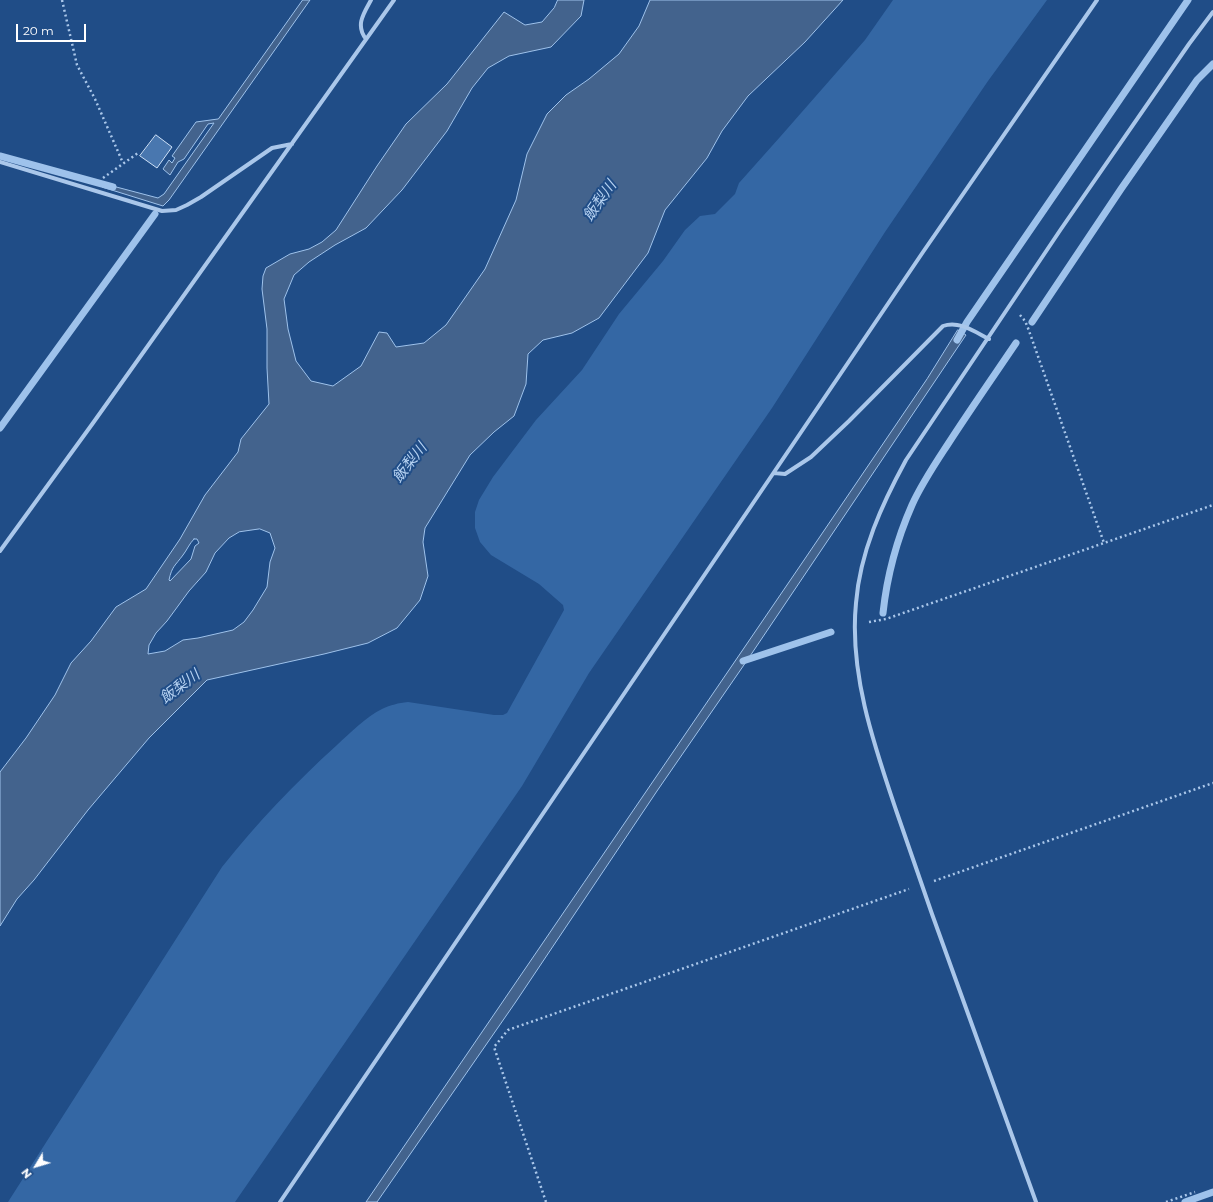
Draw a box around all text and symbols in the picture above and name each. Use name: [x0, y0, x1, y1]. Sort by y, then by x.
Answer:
scale bar: [18, 16, 88, 42]
text: 20 m: [23, 23, 54, 38]
water label: 飯梨川: [580, 177, 620, 225]
water label: 飯梨川: [389, 440, 431, 486]
water label: 飯梨川: [157, 666, 203, 708]
north arrow: [16, 1146, 56, 1186]
text: N: [18, 1166, 35, 1181]

